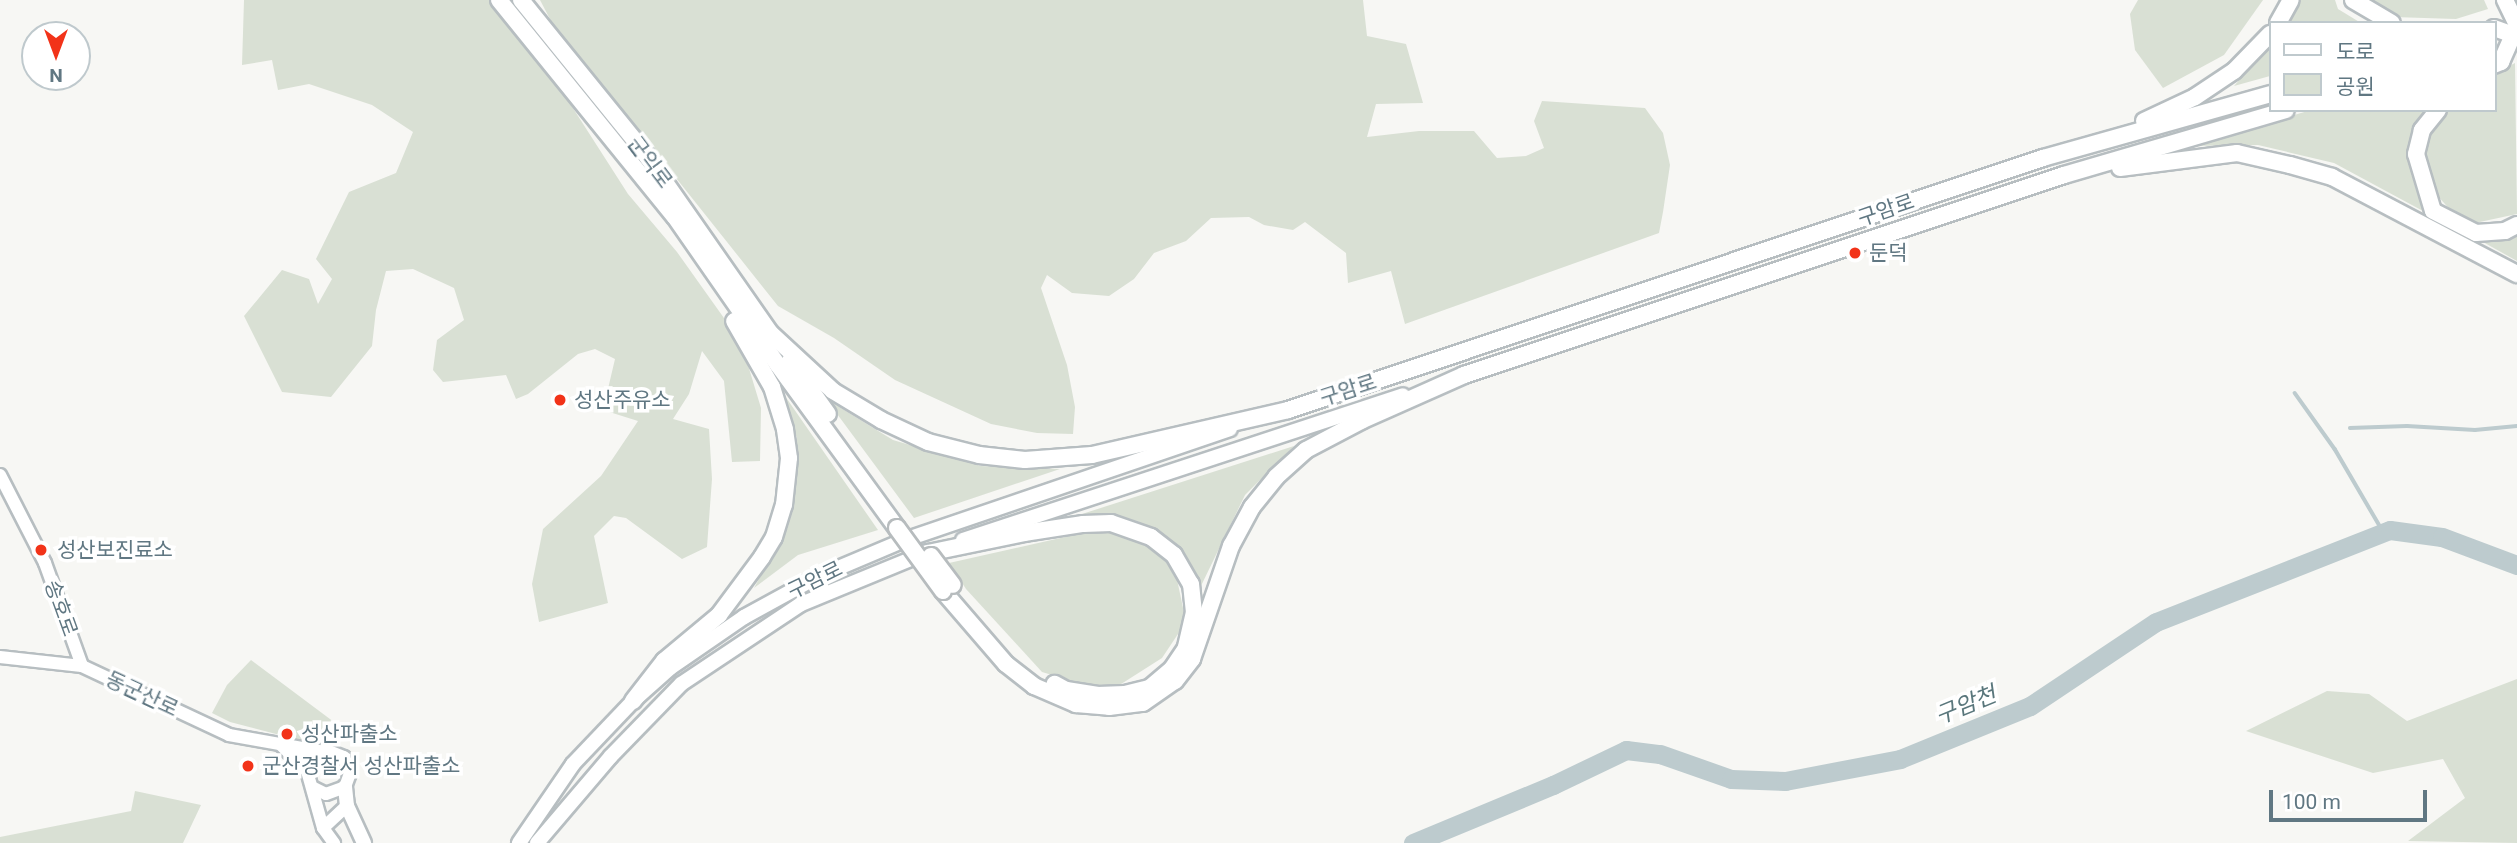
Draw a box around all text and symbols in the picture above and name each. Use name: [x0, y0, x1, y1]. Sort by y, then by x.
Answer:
north arrow: [21, 21, 91, 91]
legend: [2268, 21, 2496, 112]
text: 도로: [2336, 40, 2375, 64]
text: N: [49, 64, 63, 87]
text: 공원: [2336, 75, 2375, 99]
street label: 군익로: [622, 131, 678, 193]
street label: 구암로: [1854, 189, 1918, 231]
place label: 둔덕: [1869, 240, 1908, 266]
marker: 둔덕: [1847, 245, 1863, 261]
street label: 구암로: [1317, 369, 1379, 411]
place label: 성산주유소: [574, 387, 671, 413]
marker: 성산주유소: [552, 392, 568, 408]
place label: 성산보진료소: [57, 537, 173, 563]
marker: 성산보진료소: [31, 540, 51, 560]
street label: 구암로: [783, 556, 847, 604]
street label: 송호로: [39, 576, 83, 640]
street label: 동군산로: [102, 666, 182, 722]
water label: 구암천: [1931, 681, 2001, 731]
place label: 성산파출소: [301, 721, 398, 747]
marker: 성산파출소: [279, 726, 295, 742]
place label: 군산경찰서 성산파출소: [262, 753, 460, 779]
marker: 군산경찰서 성산파출소: [240, 758, 256, 774]
scale bar: [2272, 776, 2430, 820]
text: 100 m: [2282, 790, 2341, 814]

